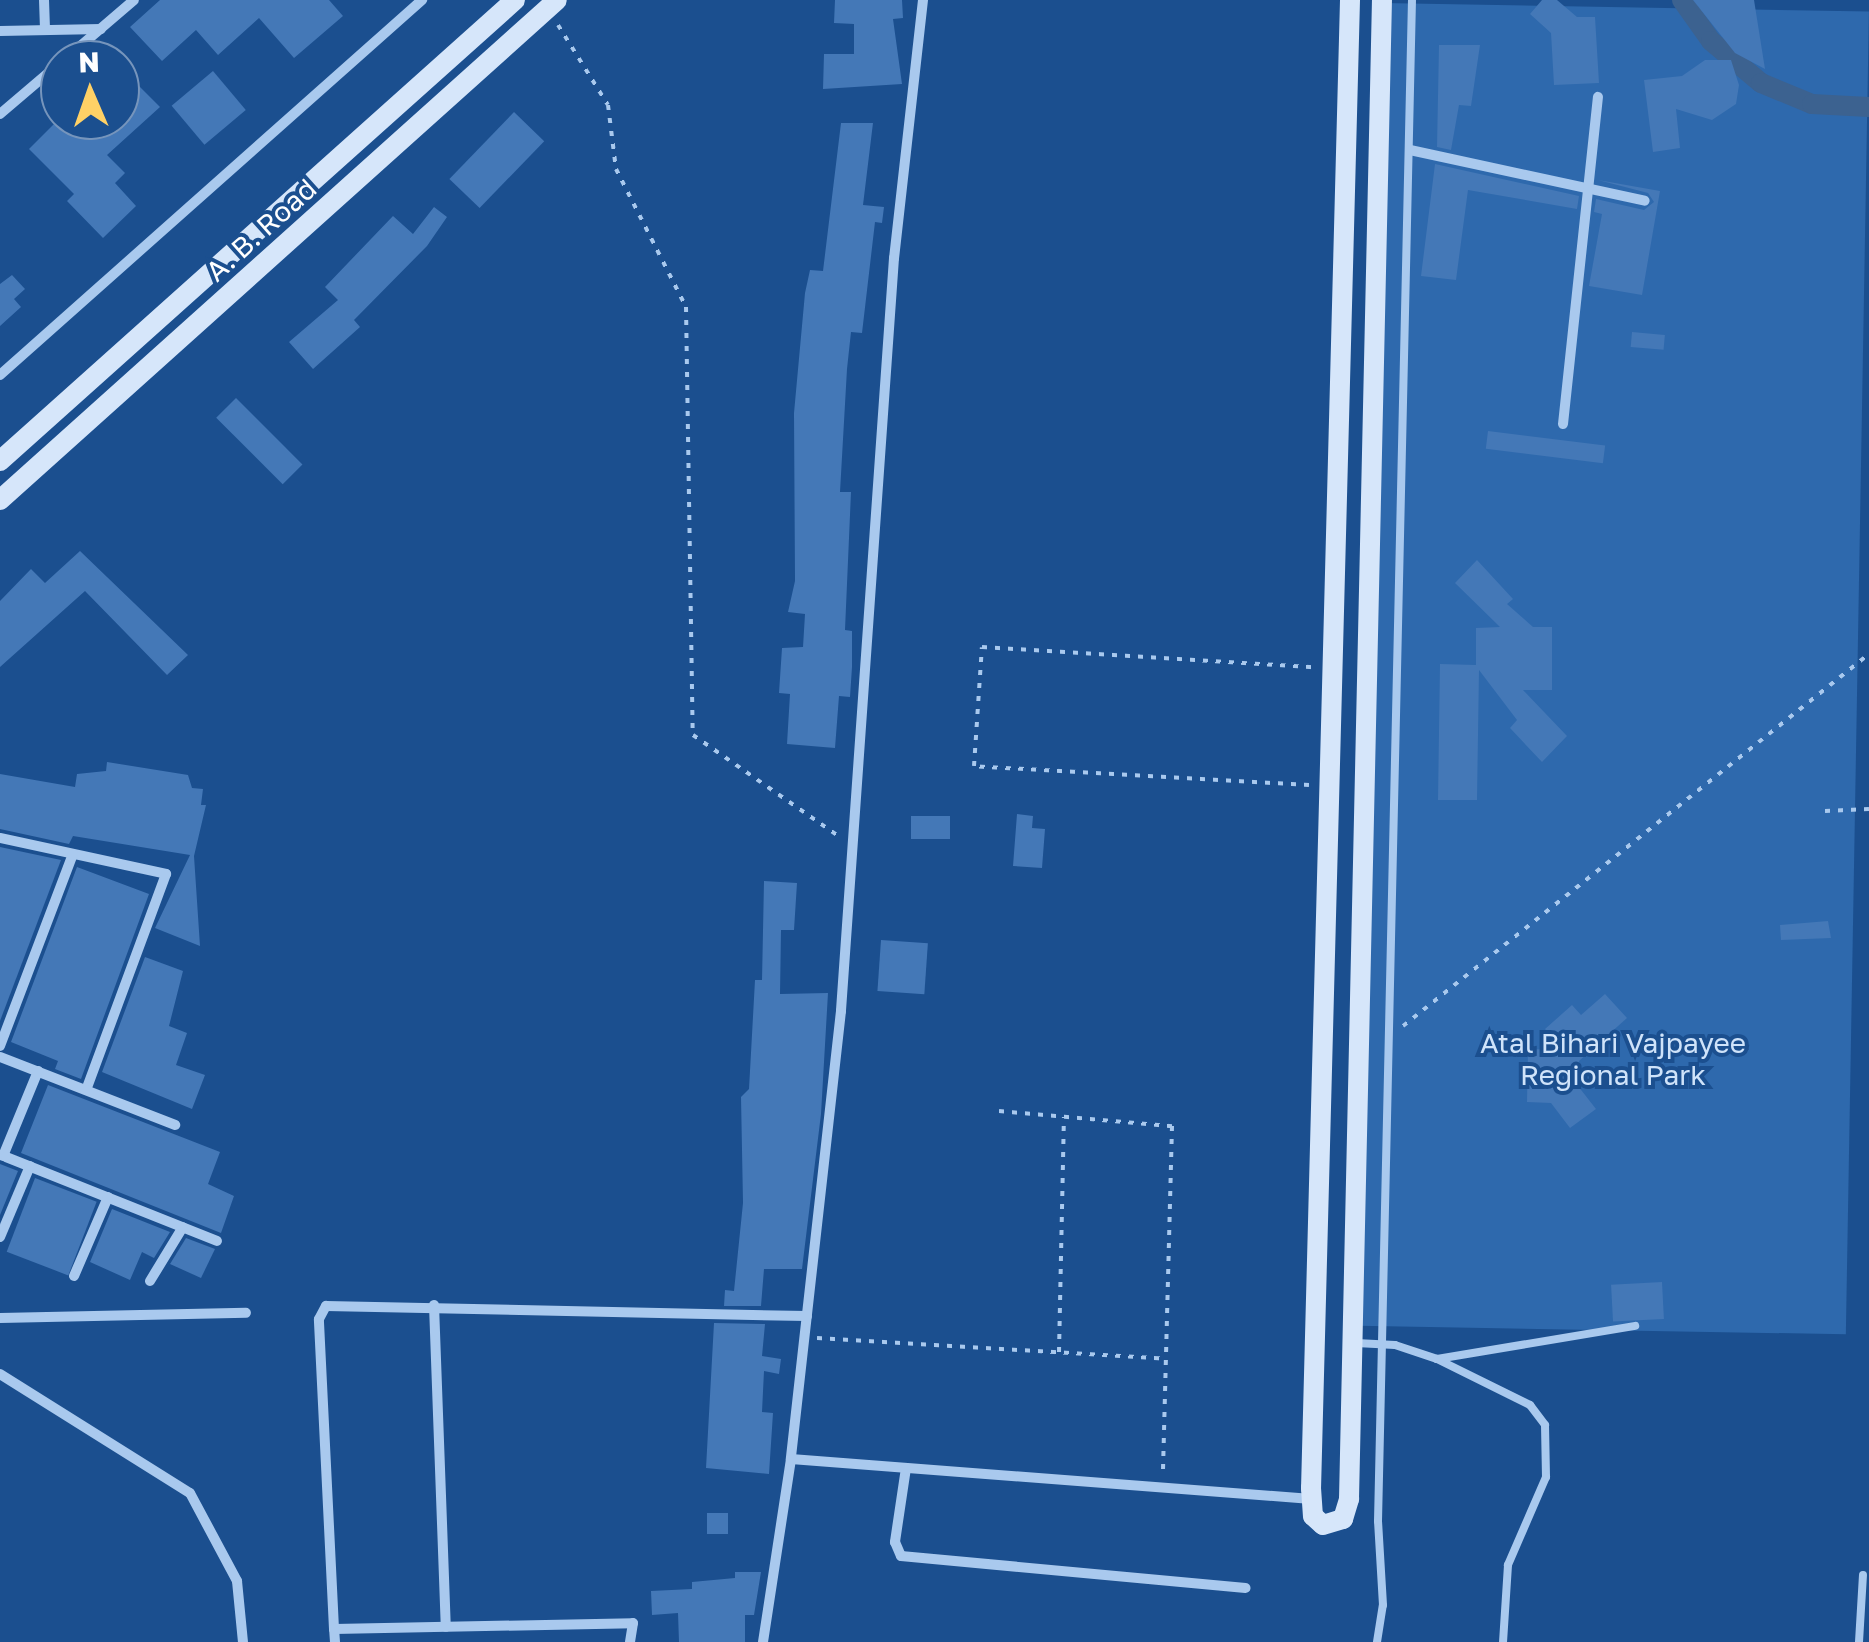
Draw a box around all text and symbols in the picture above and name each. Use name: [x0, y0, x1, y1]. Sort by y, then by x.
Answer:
north arrow: [40, 40, 140, 140]
text: N: [78, 45, 100, 78]
street label: A. B. Road: [199, 172, 323, 288]
park label: Atal Bihari Vajpayee Regional Park: [1480, 1026, 1746, 1092]

